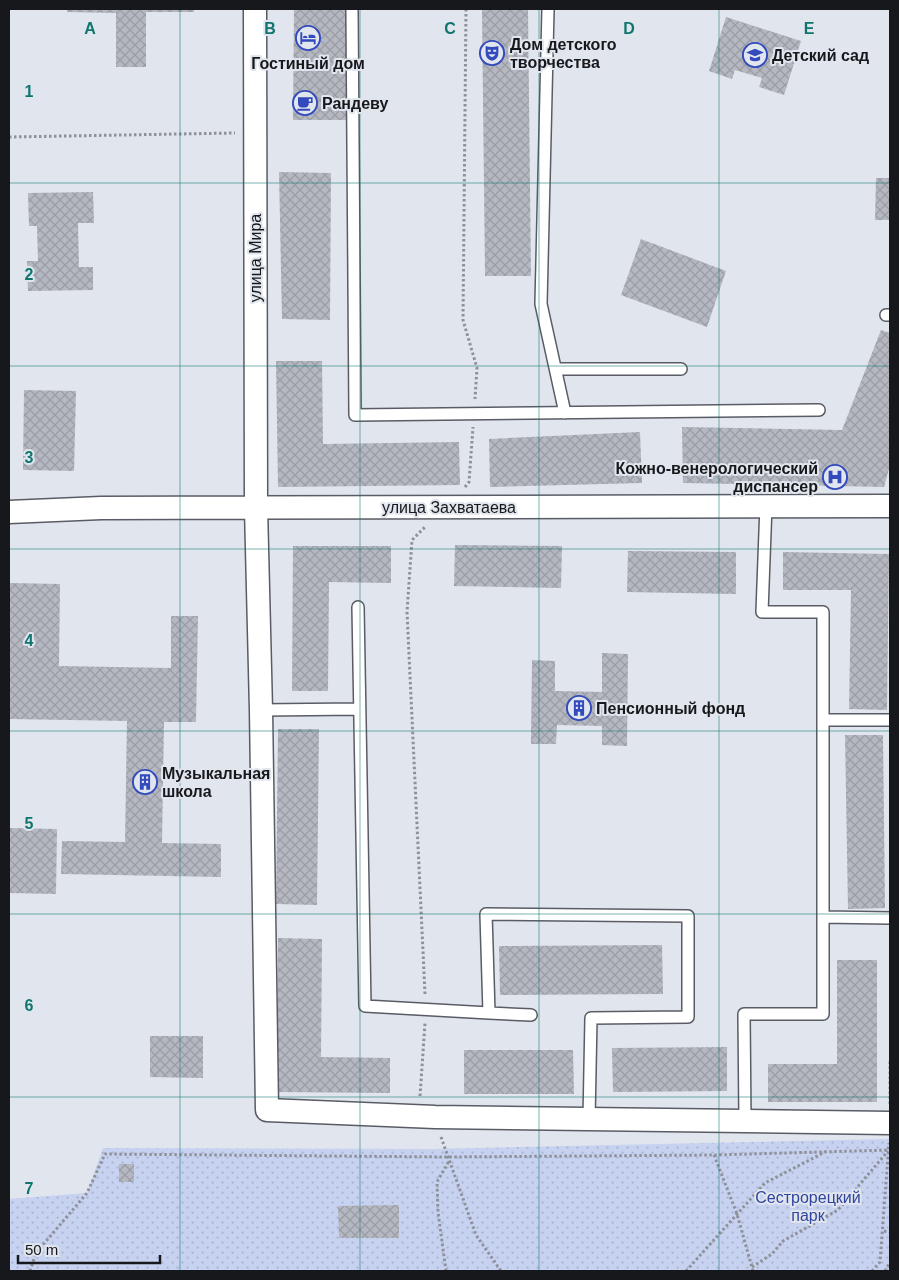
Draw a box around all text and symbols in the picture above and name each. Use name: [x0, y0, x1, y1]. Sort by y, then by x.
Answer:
text: A: [84, 20, 96, 37]
text: B: [264, 20, 276, 37]
text: C: [444, 20, 456, 37]
text: D: [623, 20, 635, 37]
text: E: [804, 20, 815, 37]
hotel icon: Гостиный дом: [295, 25, 321, 51]
place label: Дом детского творчества: [510, 36, 617, 71]
theatre icon: Дом детского творчества: [479, 40, 505, 66]
school or university icon: Детский сад: [742, 42, 768, 68]
place label: Детский сад: [772, 47, 869, 64]
place label: Гостиный дом: [251, 55, 365, 72]
text: 1: [25, 83, 34, 100]
cafe icon: Рандеву: [292, 90, 318, 116]
place label: Рандеву: [322, 95, 389, 112]
street label: улица Мира: [247, 214, 264, 302]
text: 2: [25, 266, 34, 283]
text: 3: [25, 449, 34, 466]
place label: Кожно-венерологический диспансер: [616, 460, 818, 495]
hospital icon: Кожно-венерологический диспансер: [822, 464, 848, 490]
street label: улица Захватаева: [382, 499, 516, 516]
text: 4: [25, 632, 34, 649]
building icon: Пенсионный фонд: [566, 695, 592, 721]
place label: Пенсионный фонд: [596, 700, 745, 717]
place label: Музыкальная школа: [162, 765, 270, 800]
building icon: Музыкальная школа: [132, 769, 158, 795]
text: 5: [25, 815, 34, 832]
text: 6: [25, 997, 34, 1014]
text: 7: [25, 1180, 34, 1197]
park label: Сестрорецкий парк: [755, 1189, 861, 1224]
scale bar: [18, 1232, 160, 1264]
text: 50 m: [25, 1241, 58, 1258]

